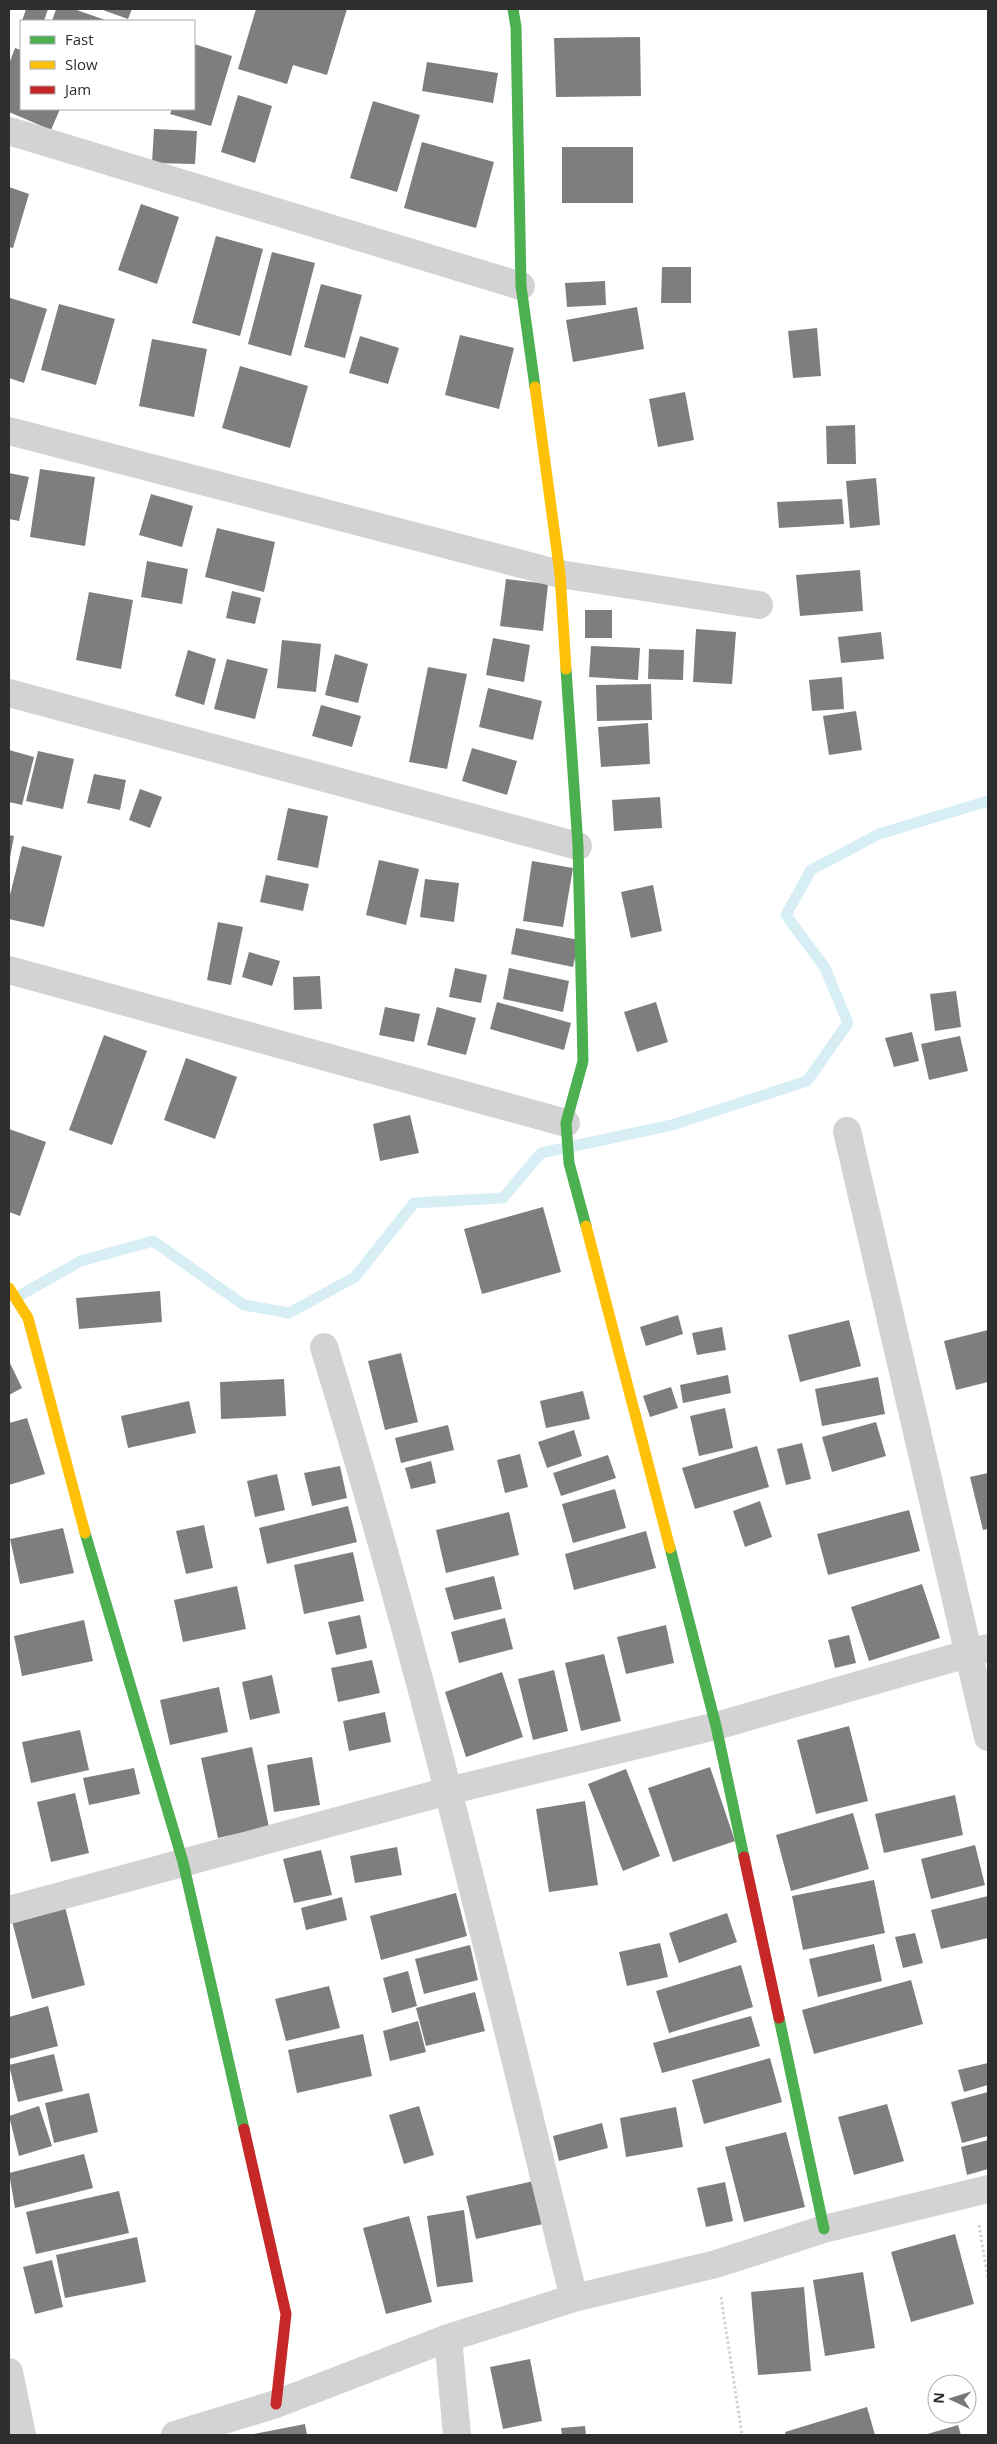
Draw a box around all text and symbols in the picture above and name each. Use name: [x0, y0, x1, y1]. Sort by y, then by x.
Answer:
legend: [20, 20, 195, 110]
text: Fast: [65, 29, 94, 49]
text: Slow: [65, 54, 98, 74]
text: Jam: [63, 79, 91, 99]
north arrow: [927, 2374, 977, 2424]
text: N: [929, 2392, 948, 2404]

